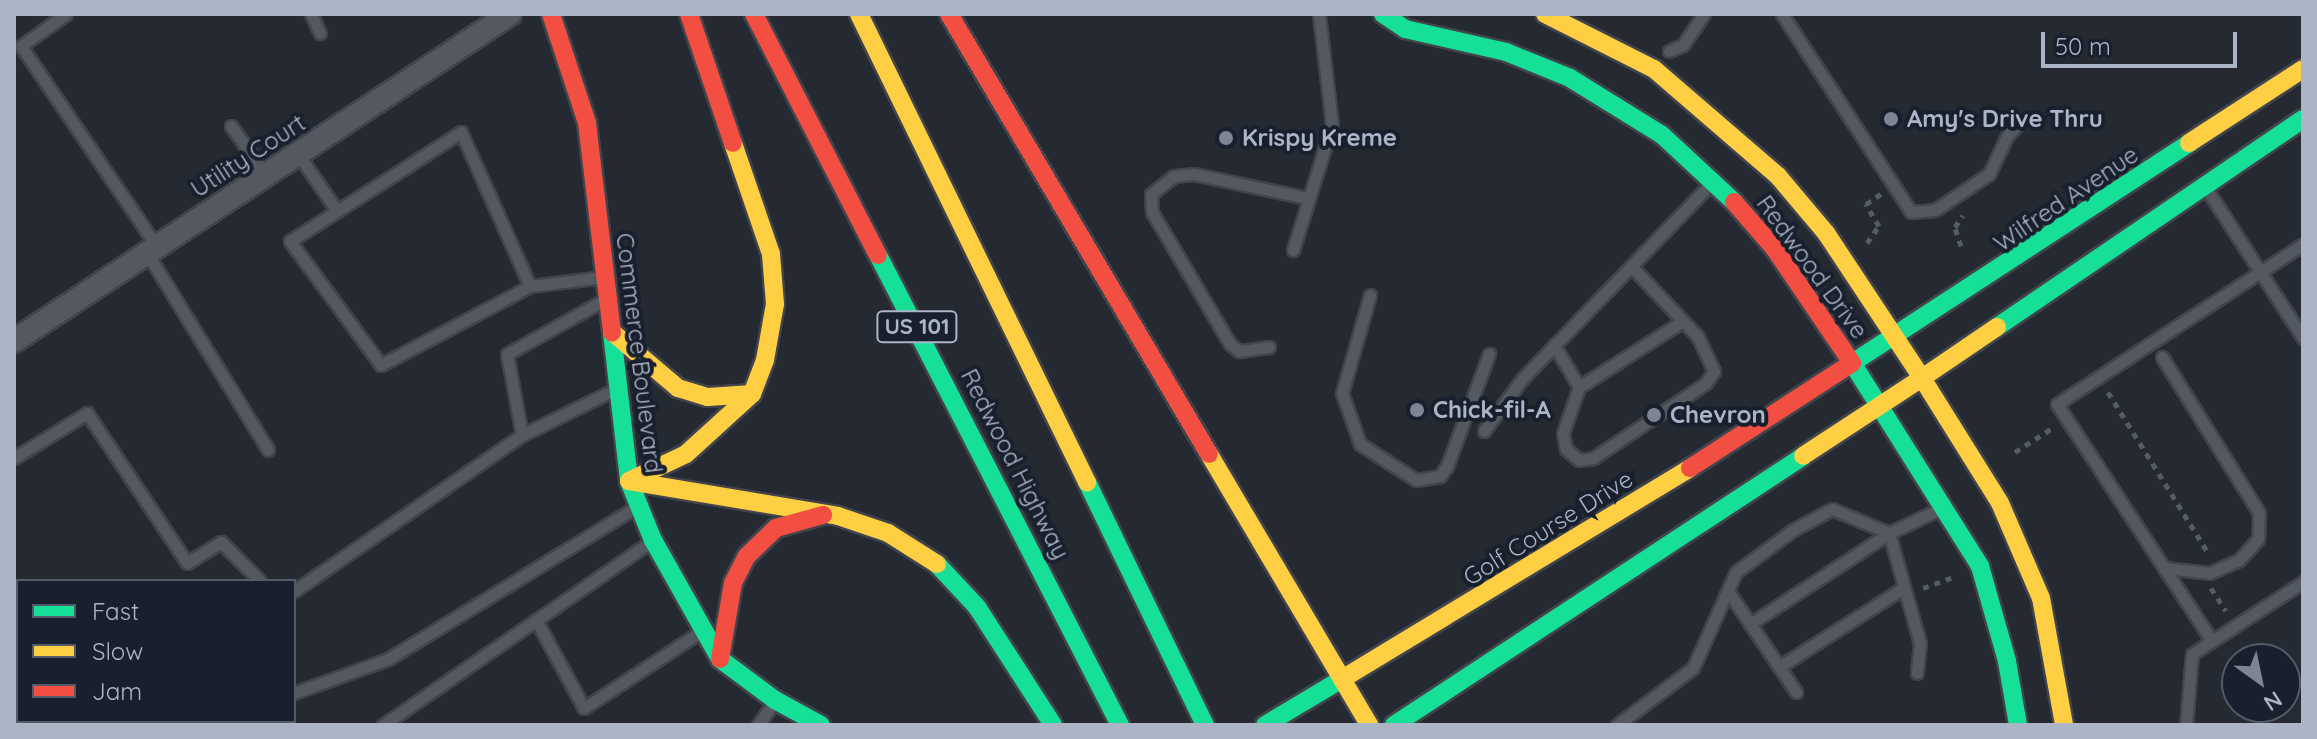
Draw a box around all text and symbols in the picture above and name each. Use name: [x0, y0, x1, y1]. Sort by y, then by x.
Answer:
scale bar: [2045, 16, 2241, 66]
text: 50 m: [2055, 31, 2111, 61]
place label: Amy's Drive Thru: [1907, 105, 2103, 133]
street label: Utility Court: [185, 108, 311, 204]
marker: Amy's Drive Thru: [1882, 110, 1900, 128]
place label: Krispy Kreme: [1242, 124, 1397, 152]
marker: Krispy Kreme: [1217, 129, 1235, 147]
street label: Wilfred Avenue: [1988, 140, 2144, 258]
street label: Redwood Drive: [1750, 190, 1874, 344]
street label: Commerce Boulevard: [610, 231, 668, 475]
road number: US 101: [875, 309, 959, 345]
street label: Redwood Highway: [955, 364, 1075, 564]
place label: Chick-fil-A: [1433, 396, 1551, 424]
marker: Chick-fil-A: [1408, 401, 1426, 419]
place label: Chevron: [1670, 401, 1766, 429]
marker: Chevron: [1645, 406, 1663, 424]
street label: Golf Course Drive: [1458, 464, 1638, 592]
legend: [16, 579, 296, 723]
text: Fast: [92, 596, 139, 626]
text: Slow: [92, 636, 143, 666]
north arrow: [2221, 643, 2301, 723]
text: Jam: [92, 676, 142, 706]
text: N: [2259, 685, 2287, 718]

